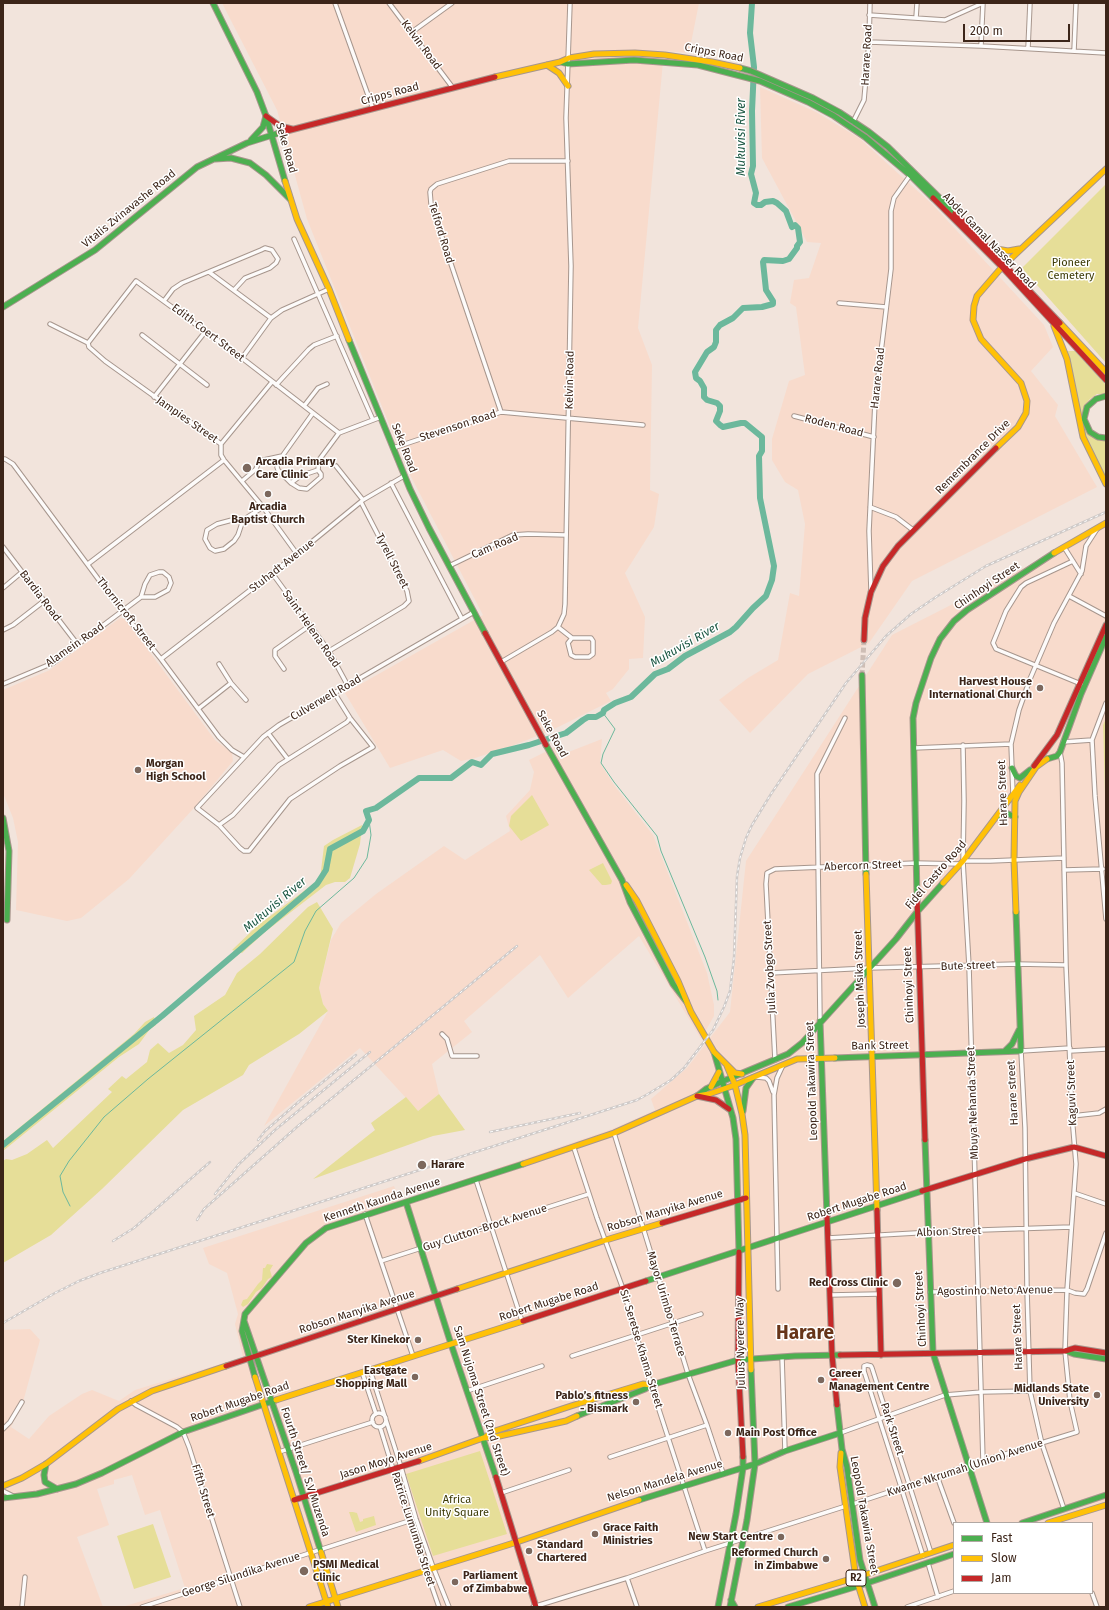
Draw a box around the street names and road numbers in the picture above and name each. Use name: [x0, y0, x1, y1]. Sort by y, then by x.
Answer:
street label: Kelvin Road: [398, 18, 444, 72]
street label: Harare Road: [859, 24, 875, 86]
street label: Cripps Road: [683, 41, 745, 65]
street label: Cripps Road: [359, 80, 421, 108]
street label: Seke Road: [273, 121, 299, 175]
street label: Vitalis Zvinavashe Road: [80, 167, 178, 251]
street label: Abdel Gamal Nasser Road: [940, 190, 1038, 292]
street label: Telford Road: [425, 201, 457, 265]
street label: Edith Coert Street: [169, 301, 247, 365]
street label: Harare Road: [868, 347, 888, 409]
street label: Kelvin Road: [563, 351, 577, 409]
street label: Jampies Street: [154, 394, 220, 446]
street label: Stevenson Road: [418, 407, 498, 445]
street label: Roden Road: [803, 412, 865, 440]
street label: Remembrance Drive: [933, 417, 1013, 497]
street label: Seke Road: [389, 421, 419, 475]
street label: Cam Road: [470, 530, 520, 562]
street label: Tyrell Street: [373, 531, 411, 591]
street label: Stuhadt Avenue: [247, 537, 317, 595]
street label: Chinhoyi Street: [952, 559, 1022, 613]
street label: Bardia Road: [17, 568, 63, 624]
street label: Thornicroft Street: [94, 575, 158, 653]
street label: Saint Helena Road: [279, 588, 343, 670]
street label: Alamein Road: [43, 620, 107, 670]
street label: Culverwell Road: [288, 672, 364, 724]
street label: Seke Road: [534, 708, 570, 760]
street label: Harare Street: [995, 760, 1011, 826]
street label: Fidel Castro Road: [903, 838, 969, 912]
street label: Abercorn Street: [824, 858, 902, 874]
street label: Julia Zvobgo Street: [761, 920, 779, 1014]
street label: Joseph Msika Street: [852, 930, 868, 1028]
street label: Chinhoyi Street: [901, 947, 917, 1023]
street label: Bute street: [940, 958, 996, 974]
street label: Leopold Takawira Street: [803, 1021, 821, 1141]
street label: Bank Street: [851, 1039, 909, 1053]
street label: Mbuya Nehanda Street: [964, 1046, 982, 1160]
street label: Harare street: [1005, 1060, 1021, 1126]
street label: Kaguvi Street: [1064, 1060, 1080, 1126]
street label: Kenneth Kaunda Avenue: [322, 1175, 442, 1225]
street label: Robert Mugabe Road: [806, 1180, 908, 1224]
street label: Robson Manyika Avenue: [605, 1187, 725, 1235]
street label: Guy Clutton-Brock Avenue: [421, 1202, 549, 1254]
street label: Albion Street: [916, 1224, 982, 1240]
street label: Mayor Urimbo Terrace: [644, 1250, 688, 1358]
street label: Chinhoyi Street: [912, 1271, 930, 1347]
street label: Robert Mugabe Road: [498, 1280, 600, 1324]
street label: Agostinho Neto Avenue: [937, 1283, 1053, 1299]
street label: Robson Manyika Avenue: [298, 1287, 416, 1337]
street label: Sir Seretse Khama Street: [617, 1288, 665, 1410]
street label: Julius Nyerere Way: [734, 1297, 748, 1389]
street label: Harare Street: [1010, 1304, 1026, 1370]
street label: Sam Nujoma Street (2nd Street): [450, 1324, 512, 1478]
street label: Robert Mugabe Road: [189, 1379, 291, 1425]
street label: Park Street: [877, 1401, 907, 1457]
street label: Fourth Street/ S.V Muzenda: [278, 1405, 332, 1539]
street label: Kwame Nkrumah (Union) Avenue: [885, 1436, 1045, 1500]
street label: Jason Moyo Avenue: [338, 1440, 434, 1482]
street label: Leopold Takawira Street: [847, 1455, 881, 1575]
street label: Nelson Mandela Avenue: [606, 1457, 724, 1505]
street label: Fifth Street: [189, 1463, 217, 1519]
street label: Patrice Lumumba Street: [388, 1470, 438, 1588]
street label: George Silundika Avenue: [180, 1550, 302, 1600]
road number: R2: [846, 1570, 866, 1586]

